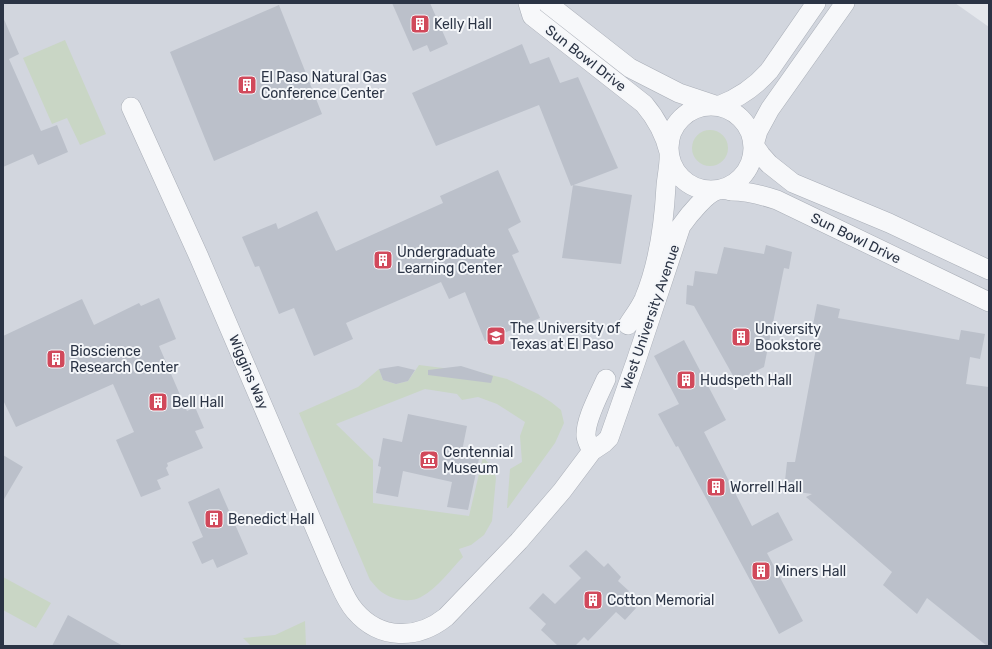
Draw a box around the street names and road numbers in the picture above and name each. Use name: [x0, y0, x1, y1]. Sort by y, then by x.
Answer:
street label: Sun Bowl Drive: [542, 22, 630, 95]
street label: Sun Bowl Drive: [808, 209, 904, 268]
street label: West University Avenue: [618, 242, 683, 392]
street label: Wiggins Way: [225, 332, 272, 412]

